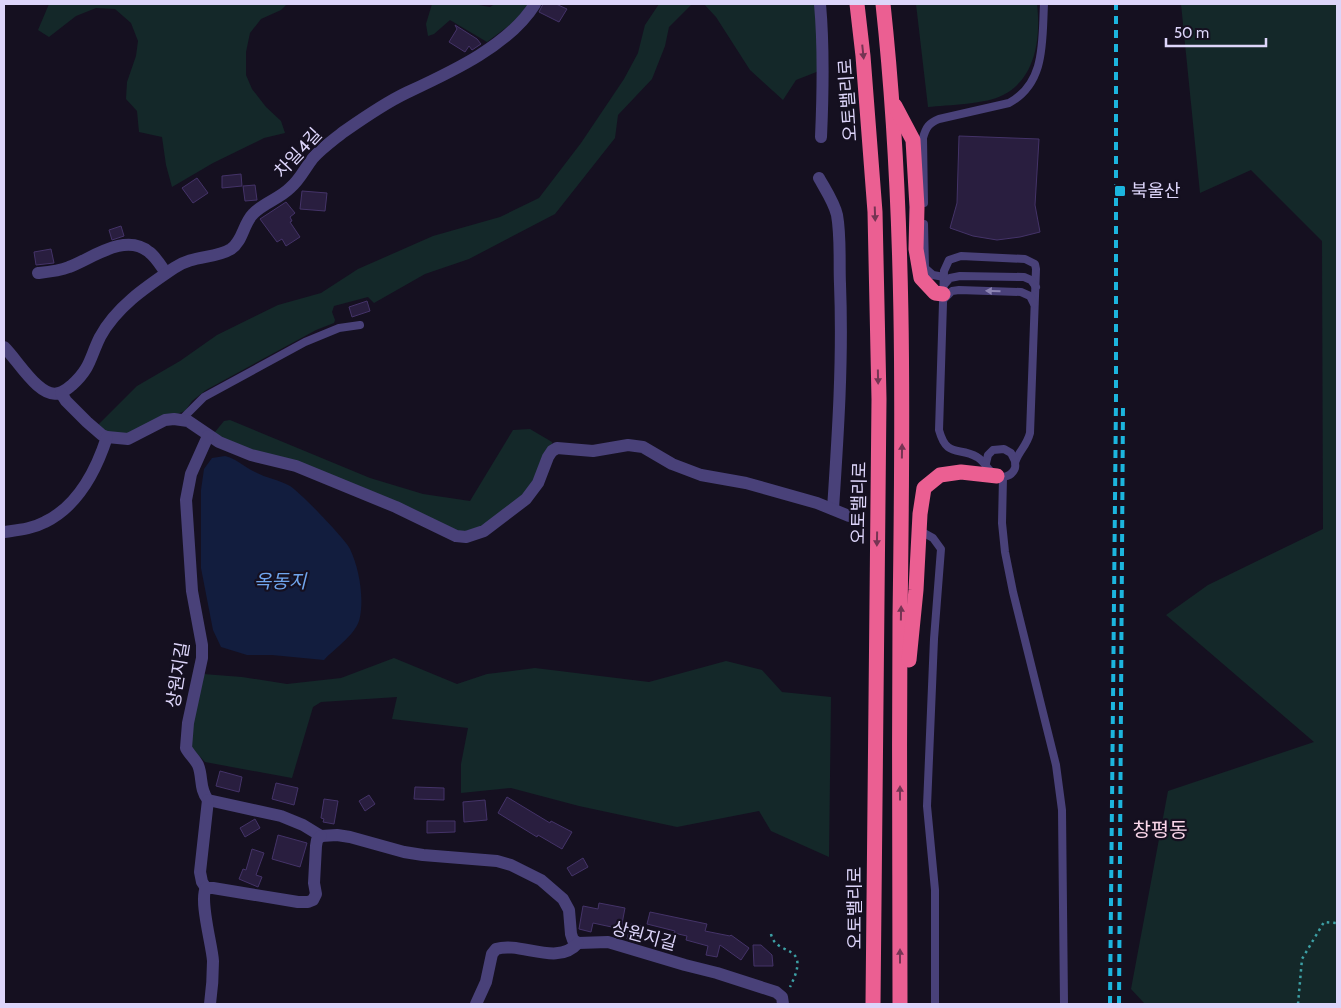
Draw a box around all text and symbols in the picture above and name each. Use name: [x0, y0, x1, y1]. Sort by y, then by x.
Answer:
scale bar: [1166, 15, 1266, 47]
text: 50 m: [1174, 24, 1209, 42]
one-way arrow: [859, 44, 867, 60]
street label: 오토밸리로: [834, 58, 862, 142]
street label: 차일4길: [269, 124, 327, 182]
place label: 북울산: [1131, 180, 1181, 202]
marker: 북울산: [1113, 184, 1127, 198]
one-way arrow: [871, 207, 879, 223]
one-way arrow: [985, 287, 1001, 295]
one-way arrow: [875, 369, 883, 385]
one-way arrow: [898, 442, 906, 458]
street label: 오토밸리로: [847, 461, 871, 545]
one-way arrow: [873, 531, 881, 547]
water label: 옥동지: [254, 570, 308, 593]
one-way arrow: [897, 605, 905, 621]
street label: 상원지길: [162, 641, 194, 709]
one-way arrow: [896, 785, 904, 801]
district label: 창평동: [1132, 818, 1188, 842]
street label: 오토밸리로: [844, 867, 866, 949]
street label: 상원지길: [609, 917, 679, 955]
one-way arrow: [896, 947, 904, 963]

